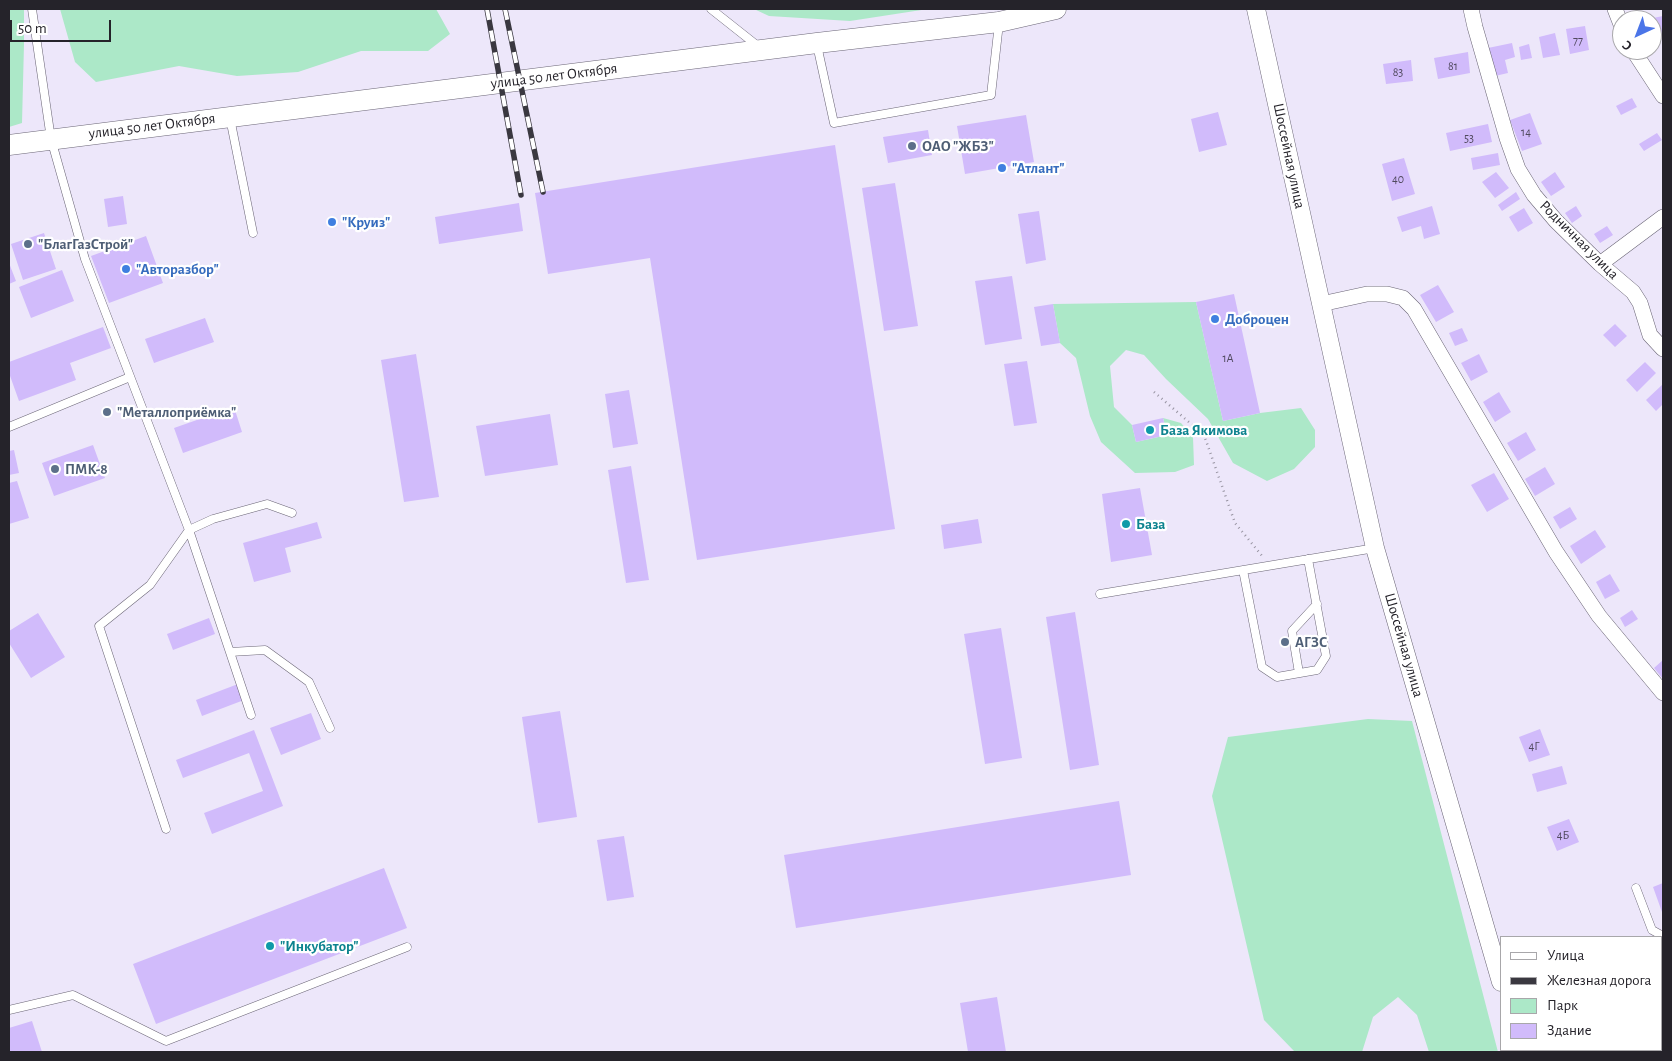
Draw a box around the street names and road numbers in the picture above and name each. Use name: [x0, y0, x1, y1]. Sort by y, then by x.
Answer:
street label: улица 50 лет Октября: [490, 59, 618, 93]
street label: Шоссейная улица: [1269, 101, 1309, 211]
street label: улица 50 лет Октября: [88, 109, 216, 143]
street label: Родничная улица: [1536, 197, 1622, 283]
street label: Шоссейная улица: [1381, 591, 1427, 699]

